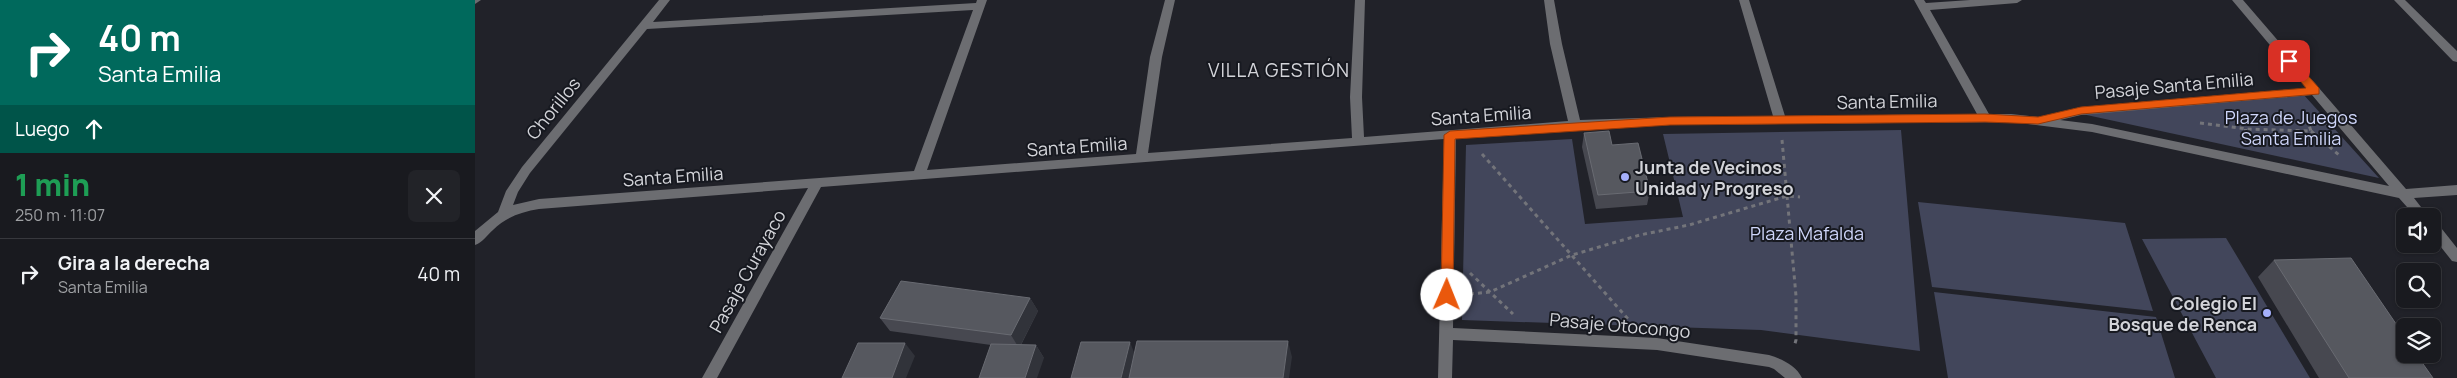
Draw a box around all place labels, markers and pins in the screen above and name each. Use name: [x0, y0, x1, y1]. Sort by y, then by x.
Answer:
pin: [2268, 40, 2310, 82]
place label: Junta de Vecinos Unidad y Progreso: [1635, 155, 1794, 200]
marker: Junta de Vecinos Unidad y Progreso: [1619, 171, 1631, 183]
place label: Colegio El Bosque de Renca: [2109, 291, 2257, 336]
marker: Colegio El Bosque de Renca: [2261, 307, 2273, 319]

